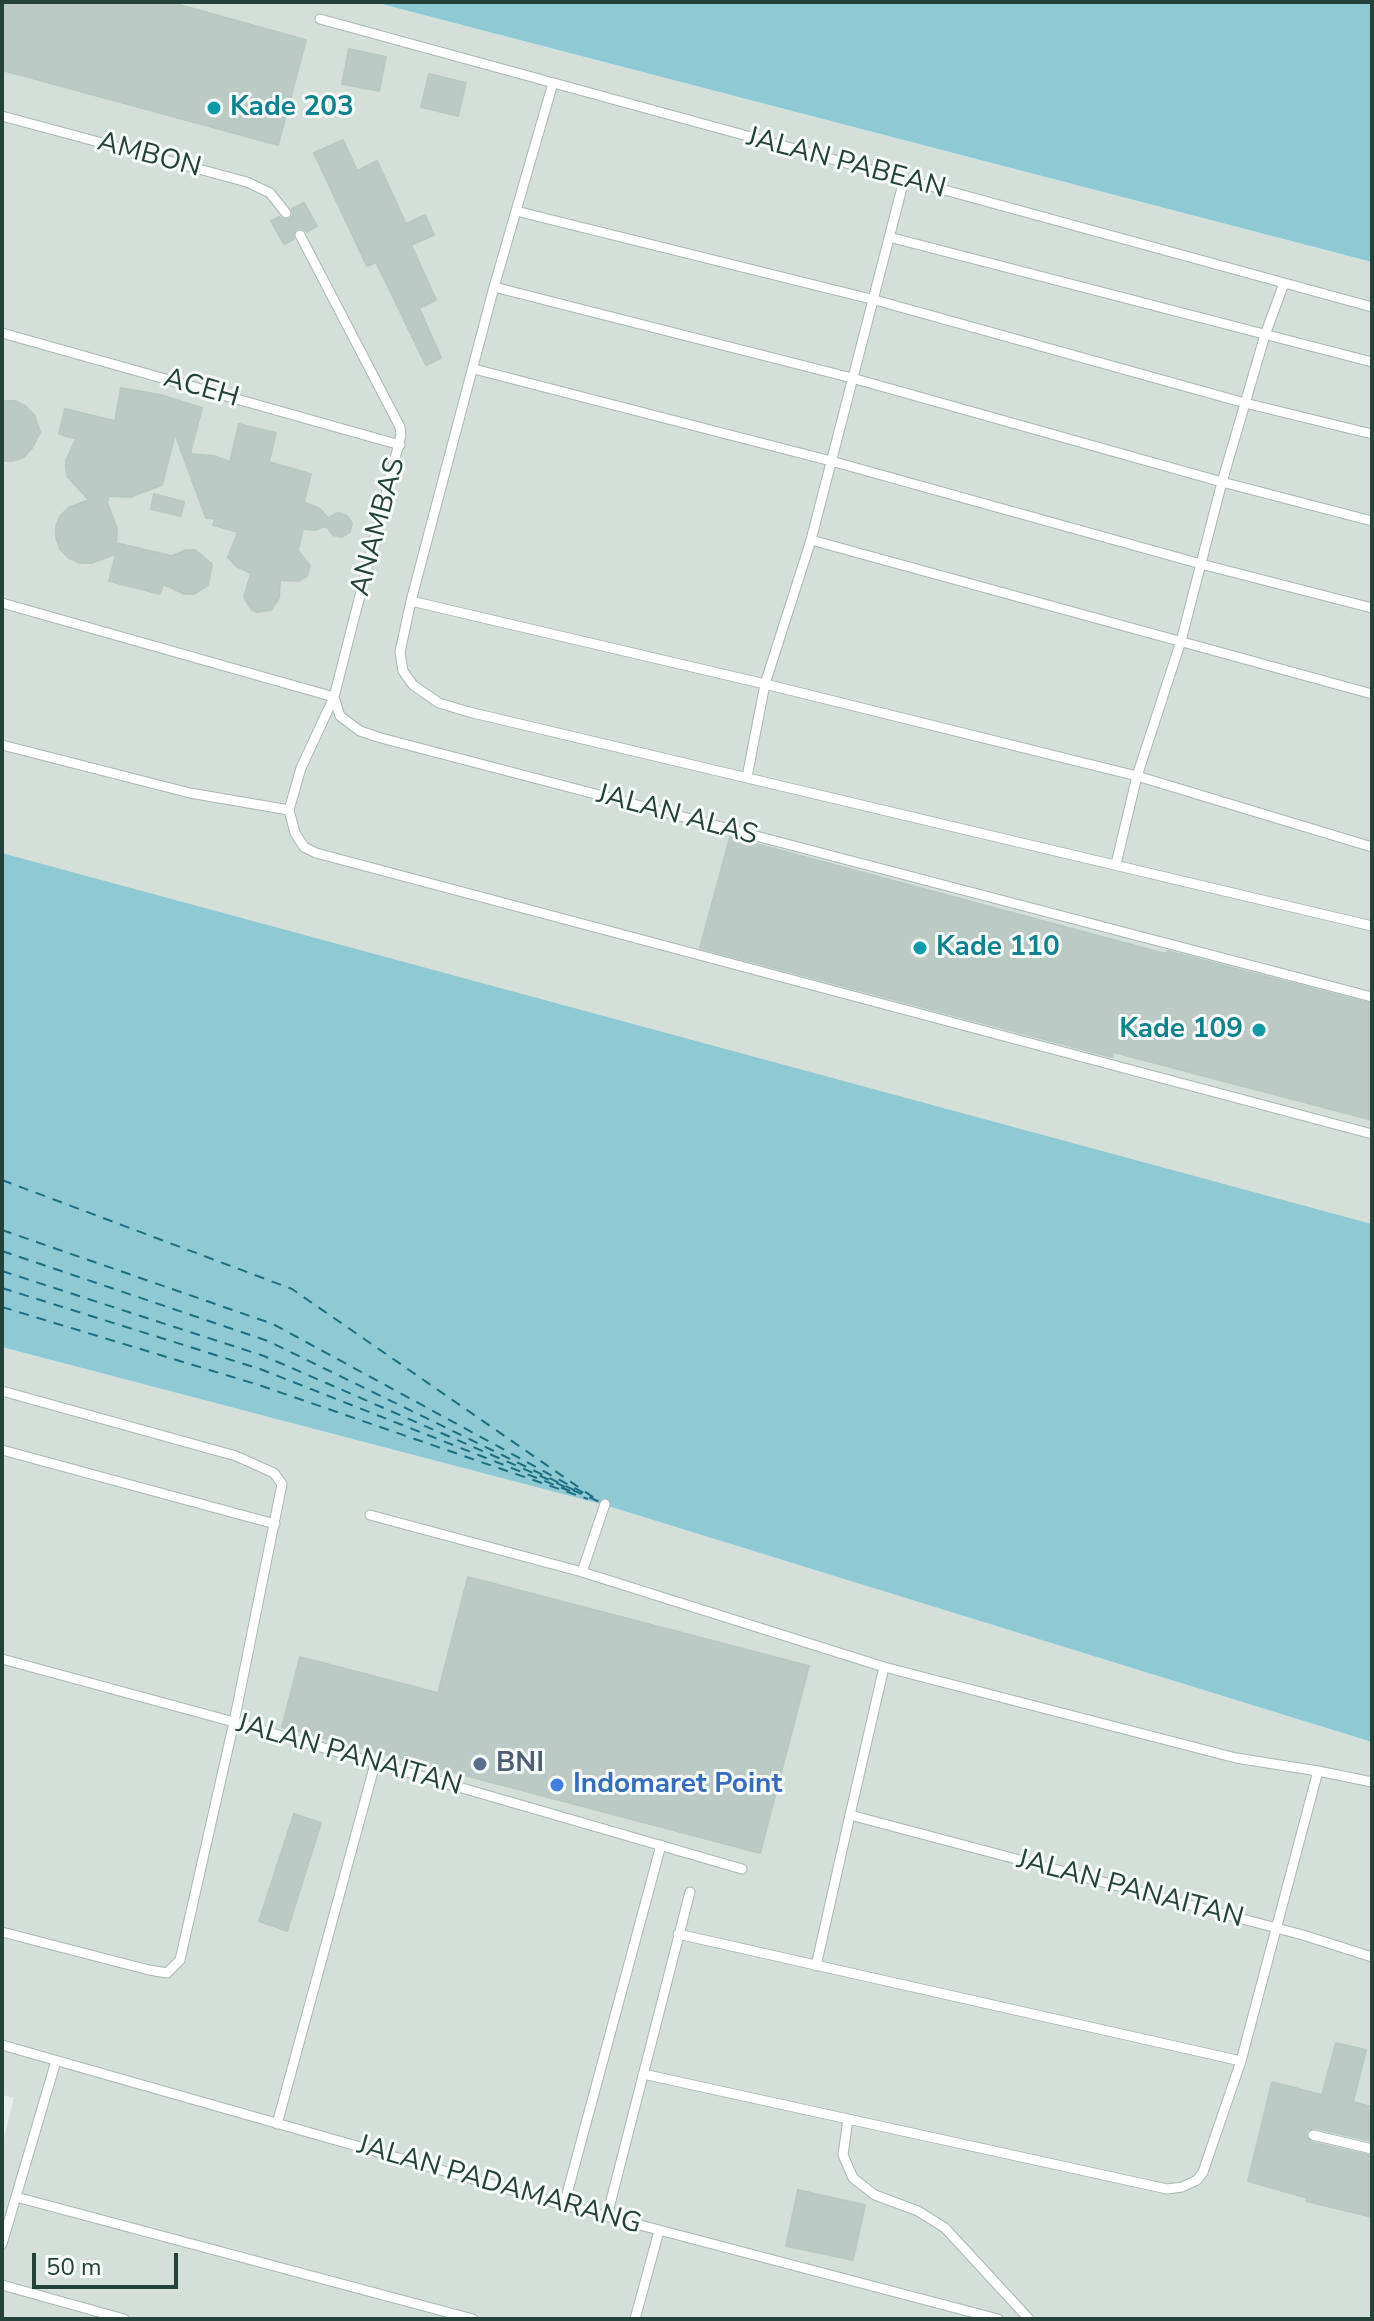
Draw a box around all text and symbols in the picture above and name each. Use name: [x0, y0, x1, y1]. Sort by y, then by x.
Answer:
place label: Kade 203: [230, 91, 354, 125]
marker: Kade 203: [205, 99, 223, 117]
street label: JALAN PABEAN: [743, 121, 949, 207]
street label: AMBON: [94, 126, 204, 186]
street label: ACEH: [160, 362, 242, 416]
street label: ANAMBAS: [344, 454, 414, 600]
street label: JALAN ALAS: [593, 778, 761, 854]
place label: Kade 110: [936, 931, 1060, 965]
marker: Kade 110: [911, 939, 929, 957]
place label: Kade 109: [1119, 1013, 1243, 1047]
marker: Kade 109: [1250, 1021, 1268, 1039]
street label: JALAN PANAITAN: [233, 1708, 465, 1804]
place label: BNI: [496, 1747, 544, 1781]
marker: BNI: [471, 1755, 489, 1773]
place label: Indomaret Point: [573, 1768, 782, 1802]
marker: Indomaret Point: [548, 1776, 566, 1794]
street label: JALAN PANAITAN: [1013, 1844, 1247, 1936]
street label: JALAN PADAMARANG: [353, 2129, 645, 2243]
scale bar: [36, 2237, 182, 2287]
text: 50 m: [46, 2251, 102, 2283]

